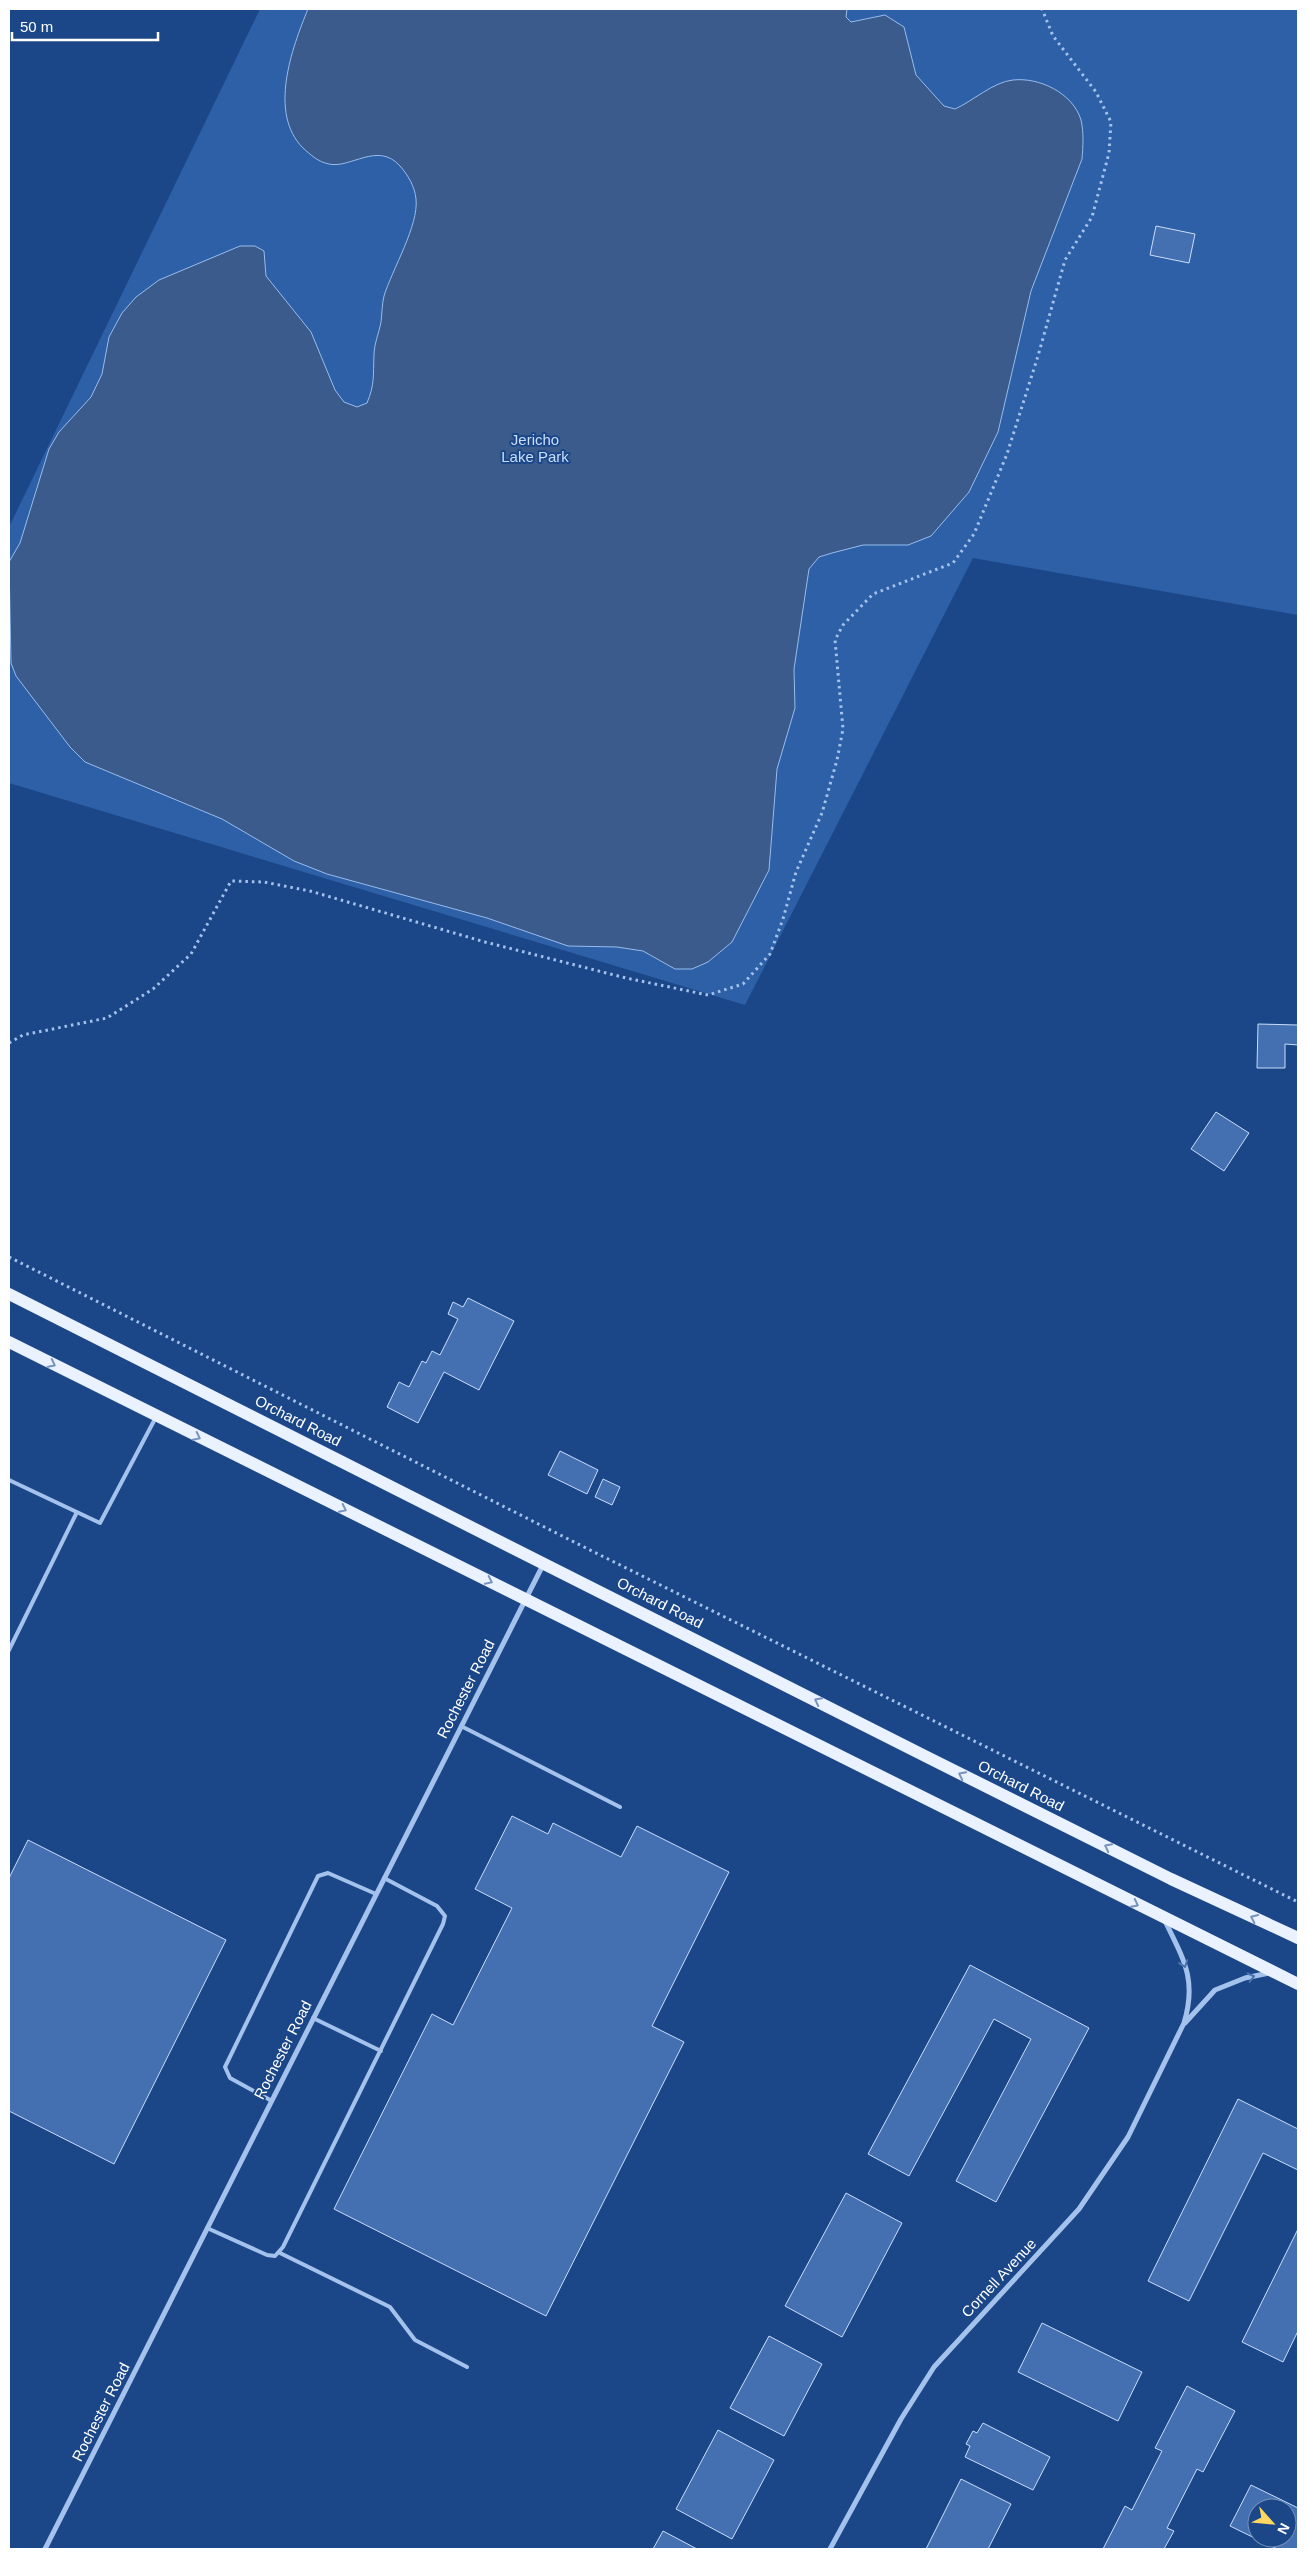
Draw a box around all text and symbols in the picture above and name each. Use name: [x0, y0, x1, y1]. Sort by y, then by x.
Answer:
scale bar: [12, 10, 159, 42]
text: 50 m: [20, 18, 53, 35]
park label: Jericho Lake Park: [501, 431, 569, 465]
one-way arrow: [47, 1358, 56, 1368]
street label: Orchard Road: [252, 1392, 344, 1450]
one-way arrow: [192, 1431, 201, 1441]
one-way arrow: [338, 1503, 347, 1513]
street label: Orchard Road: [614, 1574, 706, 1632]
one-way arrow: [483, 1575, 492, 1585]
street label: Rochester Road: [433, 1637, 498, 1741]
one-way arrow: [814, 1697, 823, 1707]
street label: Orchard Road: [975, 1757, 1067, 1815]
one-way arrow: [959, 1771, 968, 1781]
one-way arrow: [1104, 1843, 1113, 1853]
one-way arrow: [1130, 1898, 1139, 1908]
one-way arrow: [1250, 1913, 1259, 1924]
one-way arrow: [1178, 1959, 1188, 1968]
one-way arrow: [1247, 1972, 1256, 1983]
street label: Rochester Road: [250, 1998, 315, 2102]
street label: Cornell Avenue: [958, 2235, 1039, 2321]
street label: Rochester Road: [68, 2360, 133, 2464]
north arrow: [1247, 2498, 1297, 2548]
text: N: [1274, 2521, 1293, 2537]

